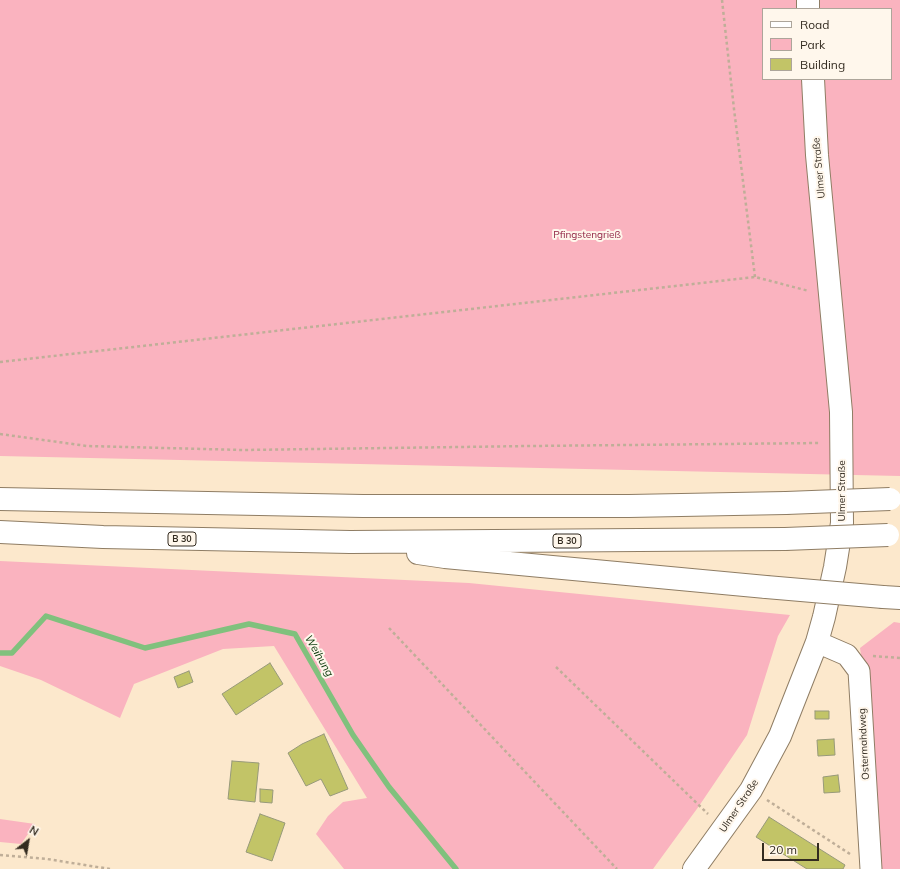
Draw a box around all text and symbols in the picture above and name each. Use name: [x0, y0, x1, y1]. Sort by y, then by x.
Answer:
legend: [762, 8, 892, 80]
text: Road: [800, 17, 829, 32]
text: Park: [800, 37, 825, 52]
text: Building: [800, 57, 845, 72]
street label: Ulmer Straße: [810, 137, 828, 199]
park label: Pfingstengrieß: [553, 229, 621, 241]
street label: Ulmer Straße: [836, 460, 848, 522]
road number: B 30: [168, 532, 196, 546]
road number: B 30: [553, 534, 581, 548]
water label: Weihung: [302, 633, 336, 679]
street label: Ostermahdweg: [856, 708, 872, 780]
street label: Ulmer Straße: [717, 777, 761, 835]
north arrow: [8, 821, 48, 861]
text: N: [27, 823, 41, 839]
scale bar: [764, 835, 821, 861]
text: 20 m: [769, 842, 797, 857]

